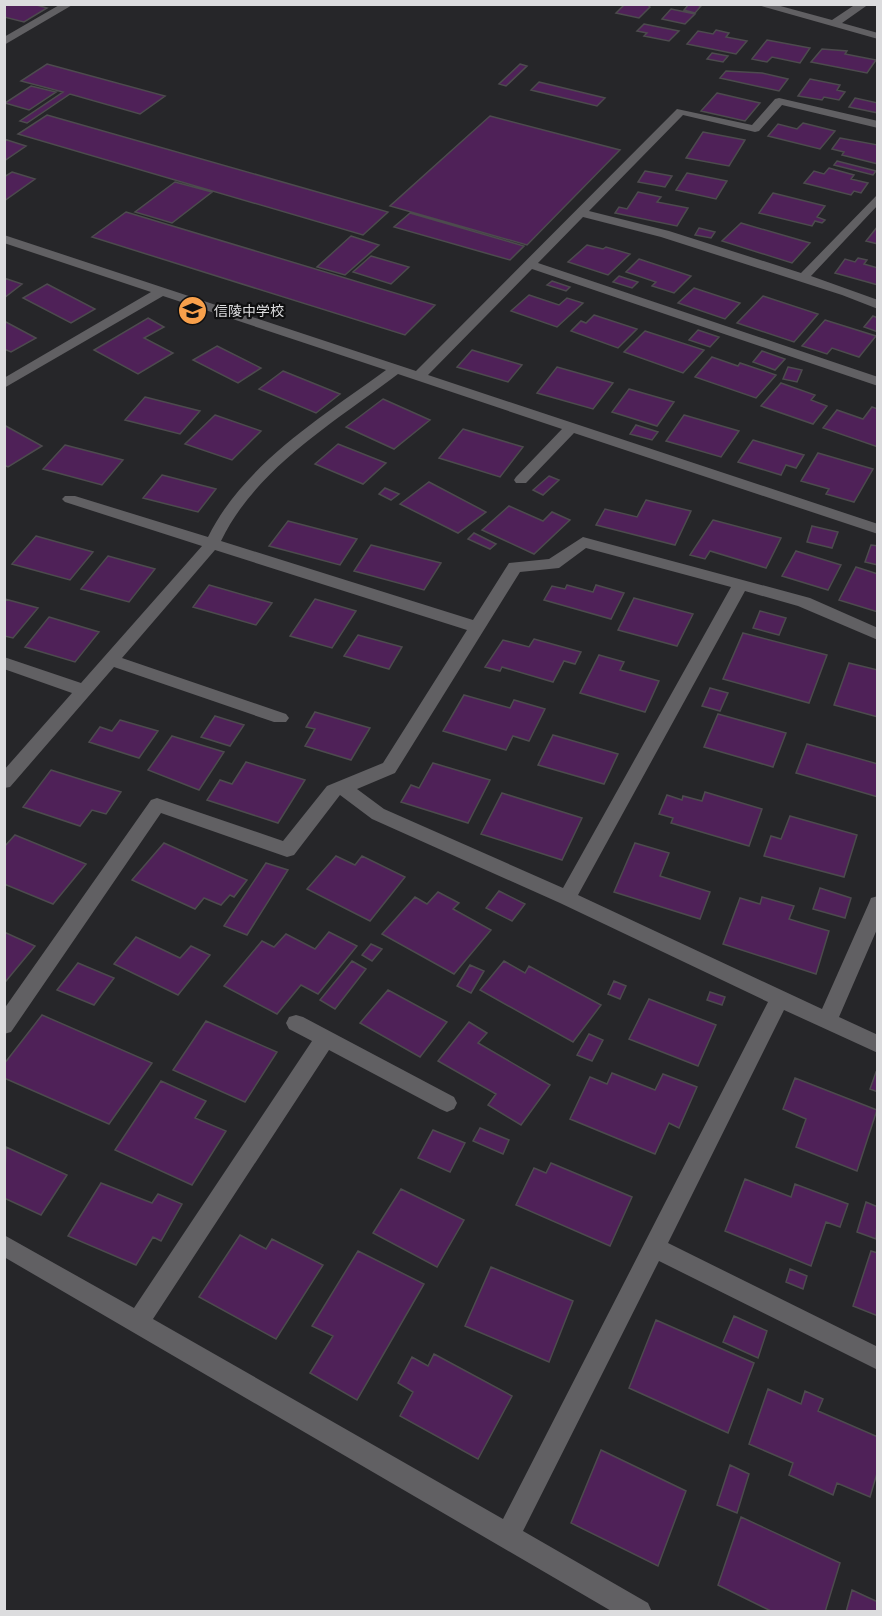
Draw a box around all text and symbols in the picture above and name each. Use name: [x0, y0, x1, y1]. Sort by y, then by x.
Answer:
school or university icon: 信陵中学校: [177, 295, 209, 327]
place label: 信陵中学校: [214, 303, 284, 320]

